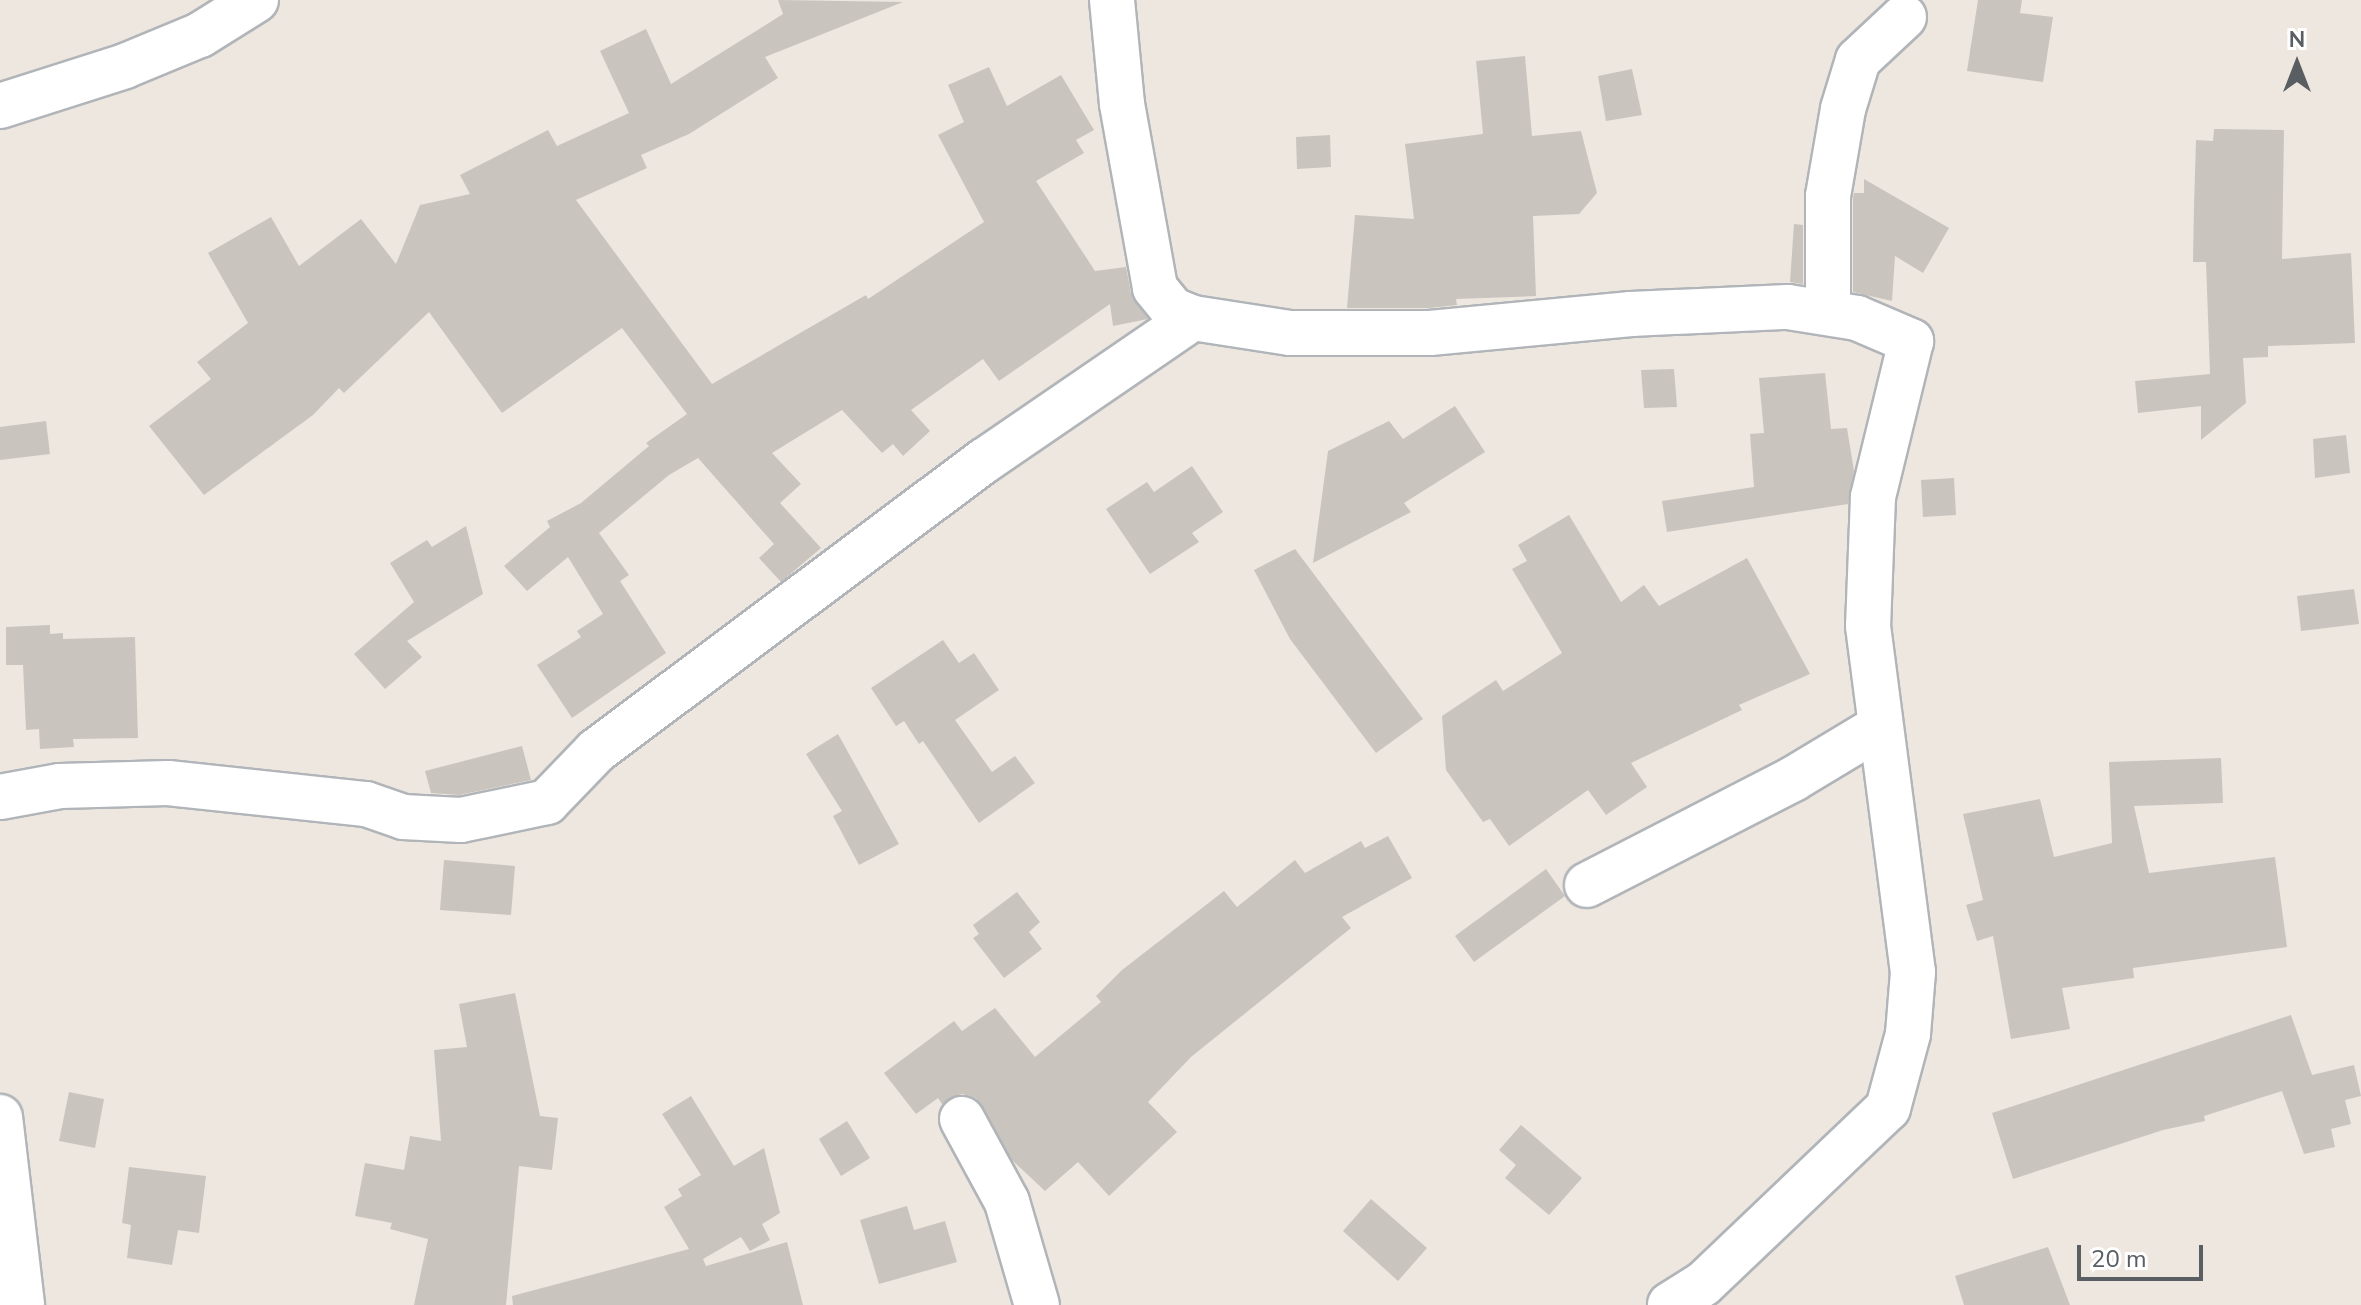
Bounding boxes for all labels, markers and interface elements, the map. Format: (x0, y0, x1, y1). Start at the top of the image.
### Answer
north arrow (2257, 24, 2337, 104)
text: N (2289, 25, 2305, 55)
scale bar (2081, 1229, 2207, 1279)
text: 20 m (2091, 1243, 2147, 1275)

